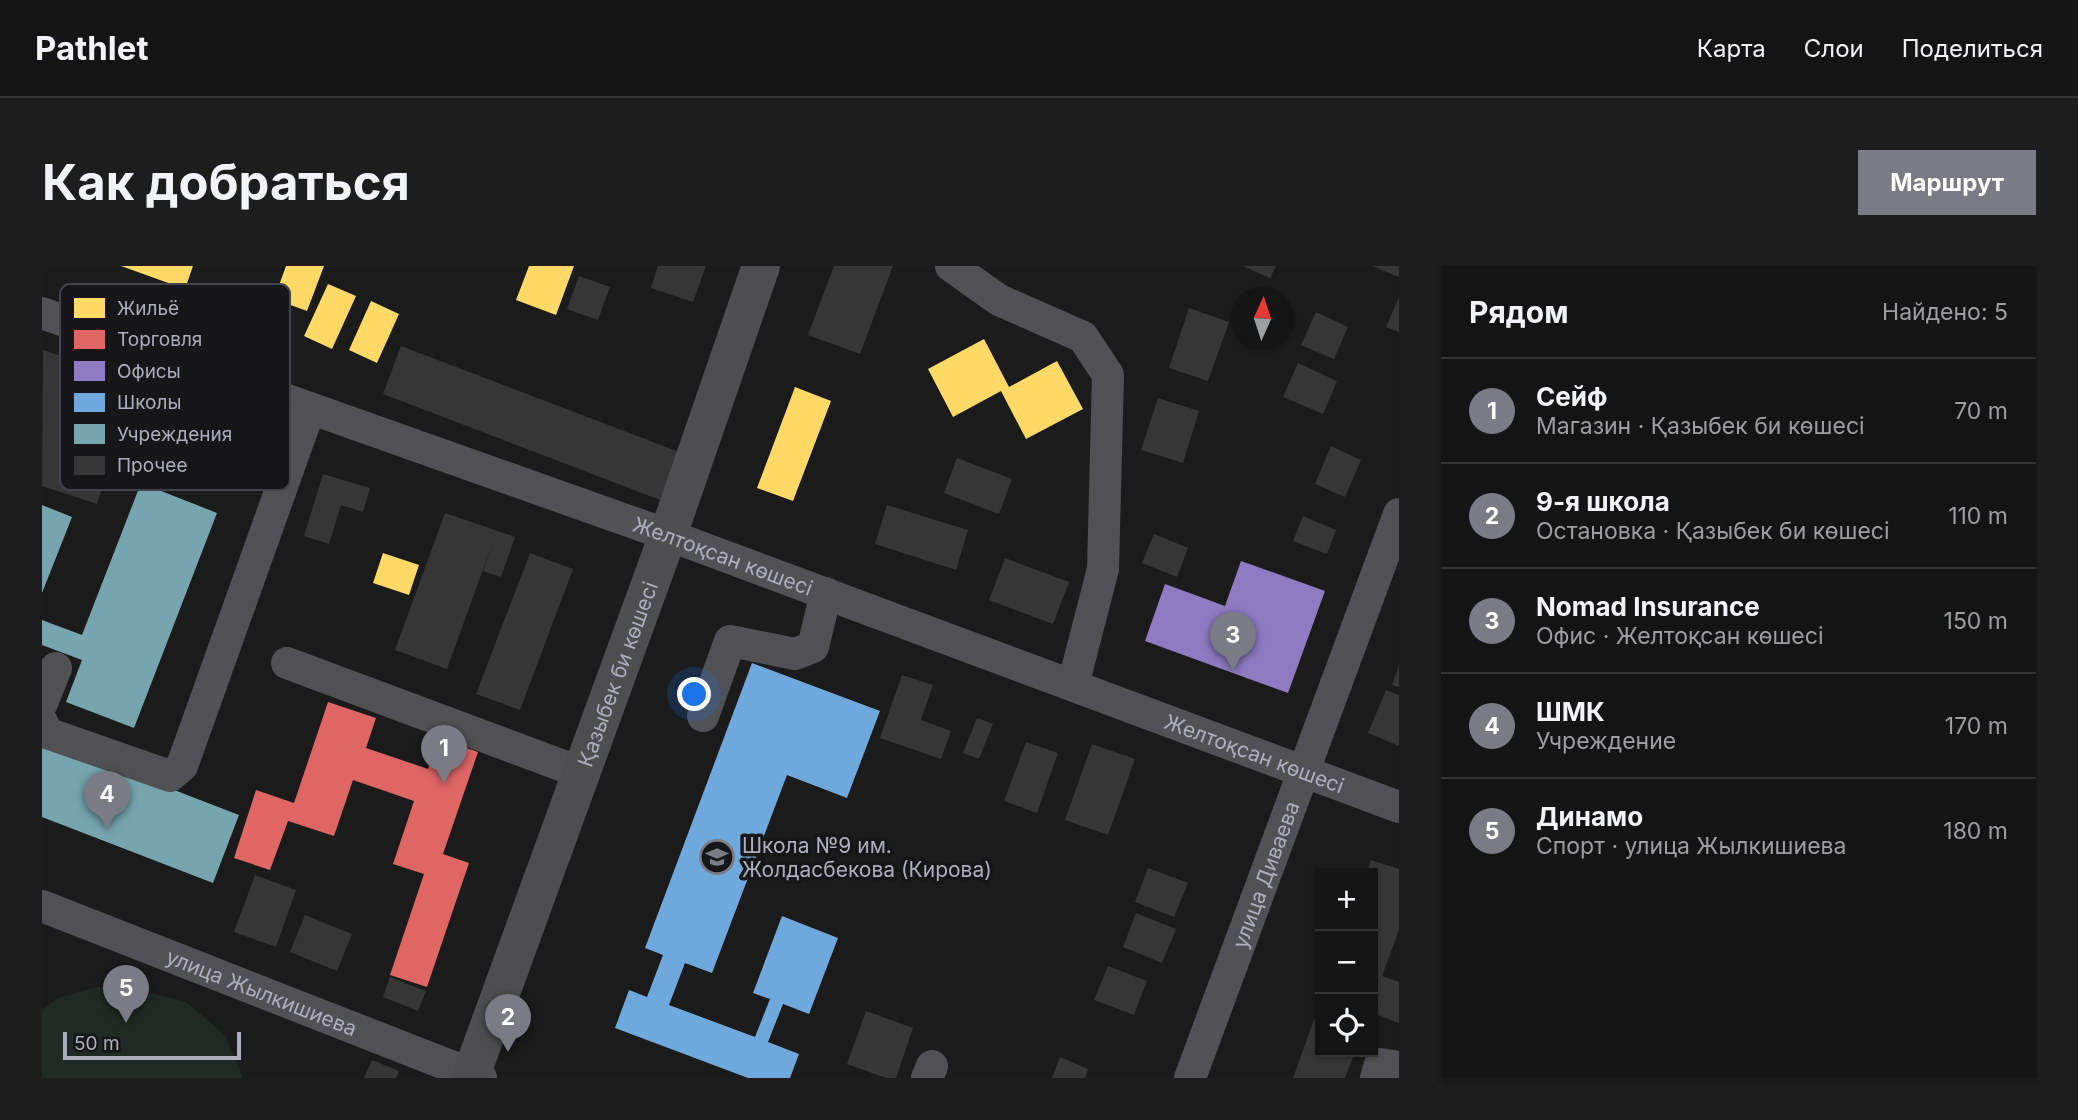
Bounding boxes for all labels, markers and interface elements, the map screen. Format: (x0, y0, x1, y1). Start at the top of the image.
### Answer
text: Pathlet (35, 28, 149, 68)
text: Карта (1697, 34, 1766, 63)
text: Слои (1804, 34, 1864, 63)
text: Поделиться (1902, 34, 2043, 63)
button: Маршрут (1858, 150, 2036, 215)
text: Как добраться (42, 153, 410, 212)
legend (60, 284, 290, 490)
north arrow (1231, 287, 1294, 350)
text: Рядом (1469, 294, 1569, 330)
text: Жильё (117, 297, 179, 320)
text: Найдено: 5 (1882, 298, 2008, 326)
text: Торговля (117, 328, 202, 351)
text: Офисы (117, 360, 181, 383)
text: Сейф (1536, 381, 1607, 412)
text: Школы (117, 391, 181, 414)
text: 1 (1487, 397, 1497, 425)
text: 70 m (1954, 397, 2008, 425)
text: Магазин · Қазыбек би көшесі (1536, 412, 1865, 440)
text: Учреждения (117, 423, 232, 446)
text: Прочее (117, 454, 187, 477)
text: 9-я школа (1536, 486, 1670, 517)
text: 2 (1485, 502, 1499, 530)
text: 110 m (1948, 502, 2008, 530)
street label: Желтоқсан көшесі (630, 511, 816, 600)
text: Остановка · Қазыбек би көшесі (1536, 517, 1890, 545)
street label: Қазыбек би көшесі (572, 578, 663, 770)
text: Nomad Insurance (1536, 591, 1760, 622)
text: 3 (1485, 607, 1499, 635)
text: 150 m (1944, 607, 2008, 635)
pin: 3 (1210, 612, 1256, 670)
text: Офис · Желтоқсан көшесі (1536, 622, 1823, 650)
your location (677, 677, 711, 711)
text: ШМК (1536, 696, 1605, 727)
street label: Желтоқсан көшесі (1161, 708, 1348, 798)
text: 4 (1484, 712, 1500, 740)
text: 170 m (1945, 712, 2008, 740)
pin: 1 (421, 725, 467, 783)
text: Учреждение (1536, 727, 1676, 755)
pin: 4 (84, 771, 130, 829)
street label: улица Диваева (1227, 798, 1304, 951)
text: Динамо (1536, 801, 1643, 832)
text: 5 (1485, 817, 1499, 845)
text: 180 m (1943, 817, 2008, 845)
text: Спорт · улица Жылкишиева (1536, 832, 1846, 860)
place label: Школа №9 им. Жолдасбекова (Кирова) (742, 833, 992, 882)
school or university icon: Школа №9 им. Жолдасбекова (Кирова) (698, 838, 736, 876)
map controls (1315, 868, 1378, 1057)
button: + (1315, 868, 1378, 931)
button: − (1315, 931, 1378, 994)
street label: улица Жылкишиева (163, 943, 361, 1041)
pin: 5 (103, 965, 149, 1023)
pin: 2 (485, 994, 531, 1052)
button: locate (1315, 994, 1378, 1057)
scale bar (63, 1029, 242, 1061)
text: 50 m (74, 1032, 120, 1055)

